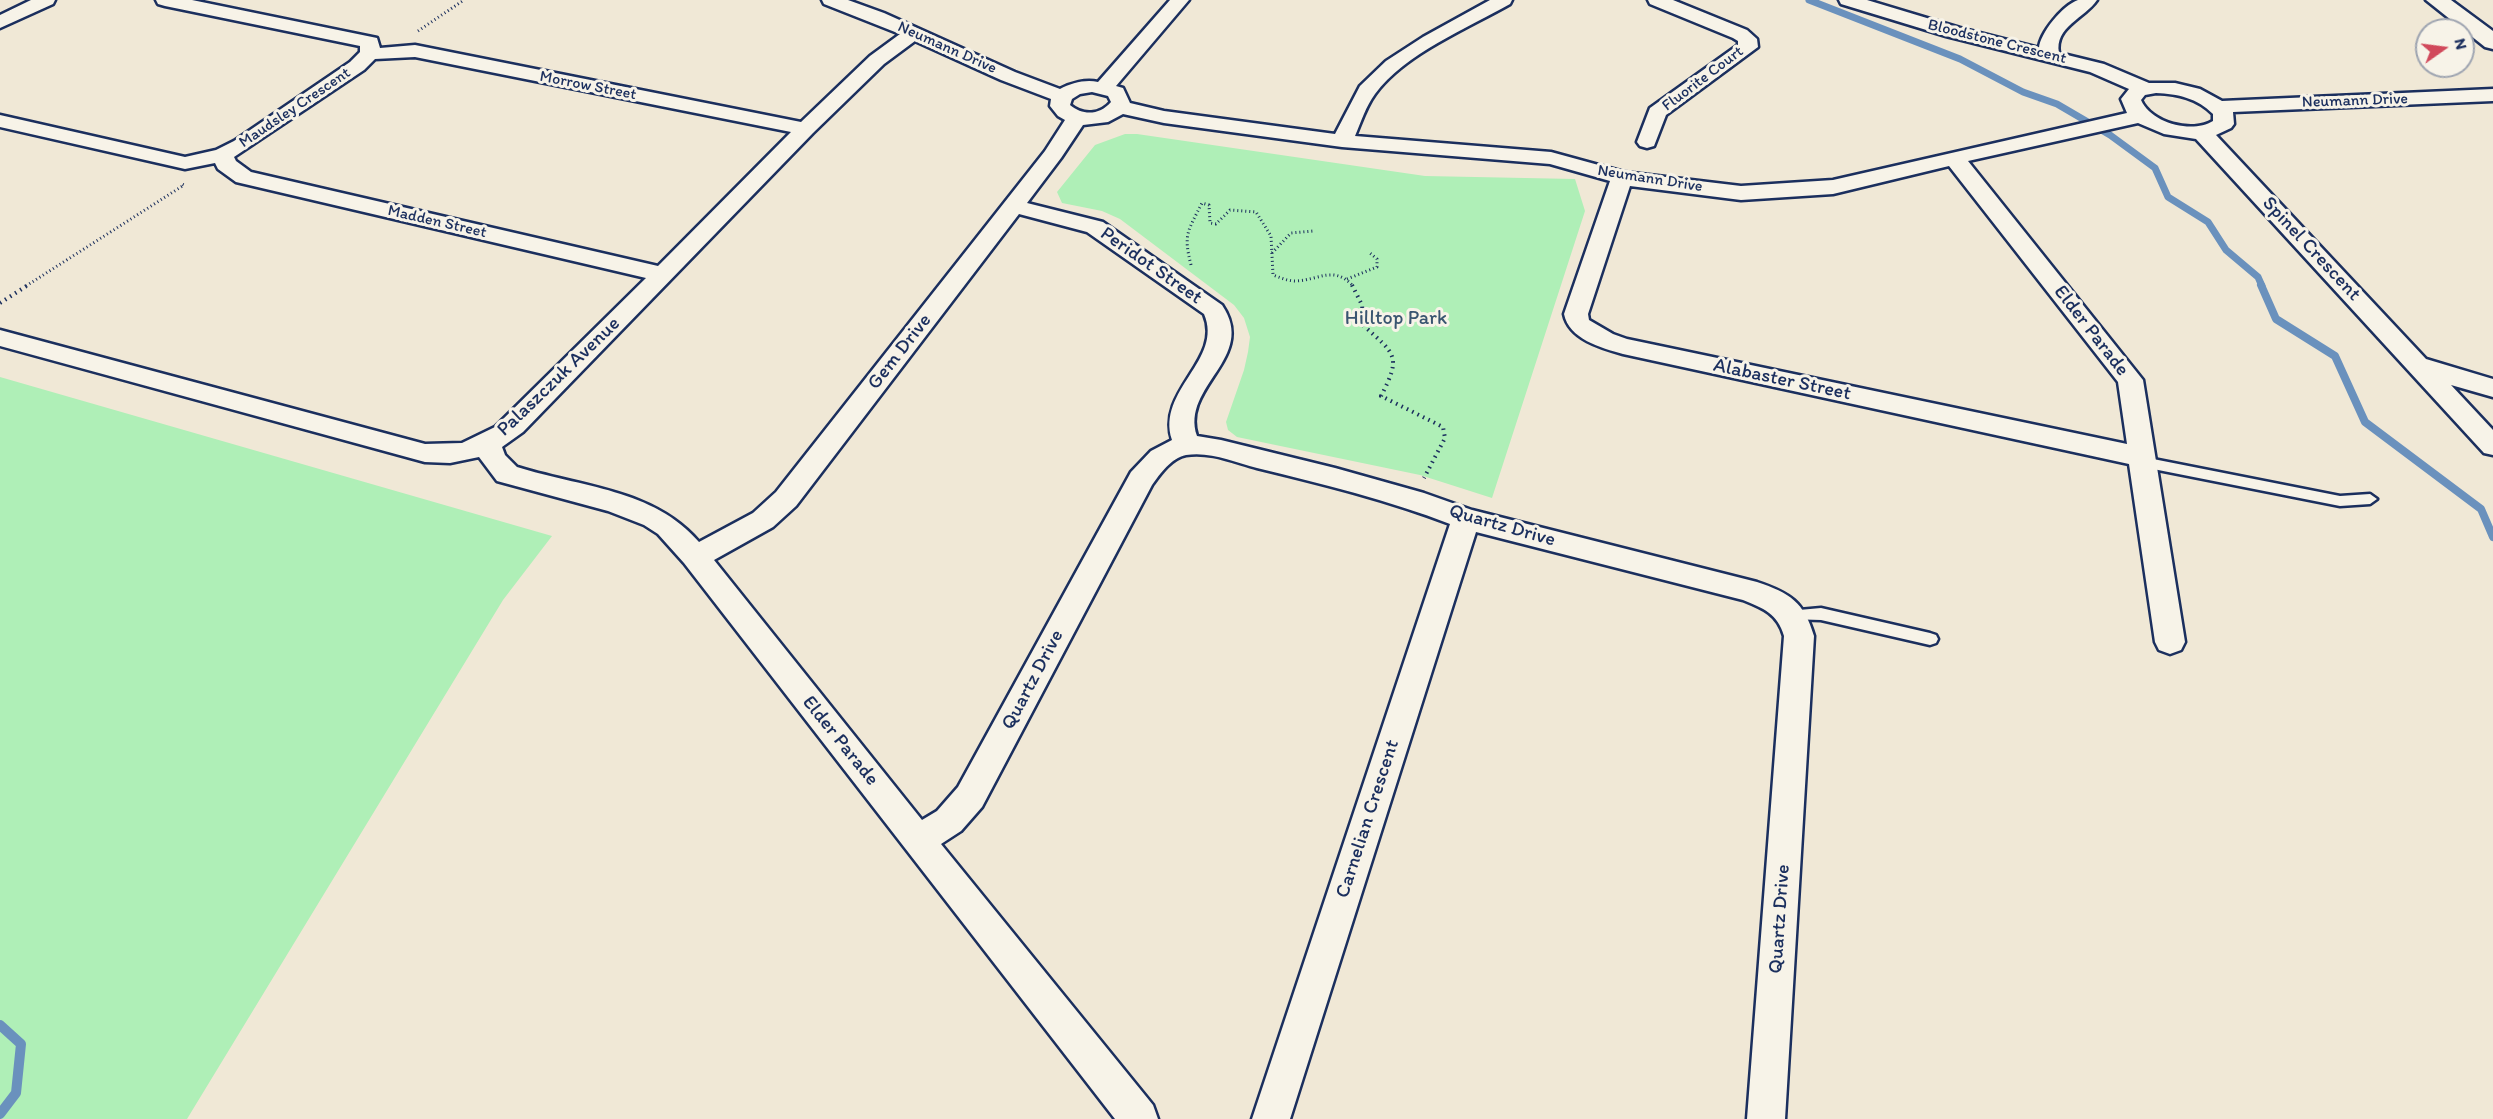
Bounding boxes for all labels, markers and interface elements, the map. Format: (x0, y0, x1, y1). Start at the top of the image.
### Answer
street label: Bloodstone Crescent (1926, 15, 2068, 69)
street label: Neumann Drive (895, 18, 999, 78)
north arrow (2415, 18, 2475, 78)
text: N (2450, 36, 2472, 52)
street label: Fluorite Court (1659, 42, 1747, 116)
street label: Maudsley Crescent (236, 64, 354, 152)
street label: Morrow Street (538, 67, 638, 105)
street label: Neumann Drive (2302, 90, 2408, 112)
street label: Neumann Drive (1596, 161, 1704, 197)
street label: Spinel Crescent (2257, 192, 2365, 306)
street label: Madden Street (386, 201, 488, 243)
street label: Peridot Street (1095, 222, 1207, 310)
street label: Elder Parade (2048, 281, 2134, 381)
park label: Hilltop Park (1345, 307, 1447, 331)
street label: Gem Drive (863, 309, 937, 395)
street label: Palaszczuk Avenue (492, 312, 626, 442)
street label: Alabaster Street (1711, 354, 1853, 406)
street label: Quartz Drive (1446, 499, 1558, 553)
street label: Quartz Drive (997, 626, 1069, 734)
street label: Elder Parade (796, 691, 884, 791)
street label: Carnelian Crescent (1331, 737, 1405, 901)
street label: Quartz Drive (1764, 863, 1796, 975)

